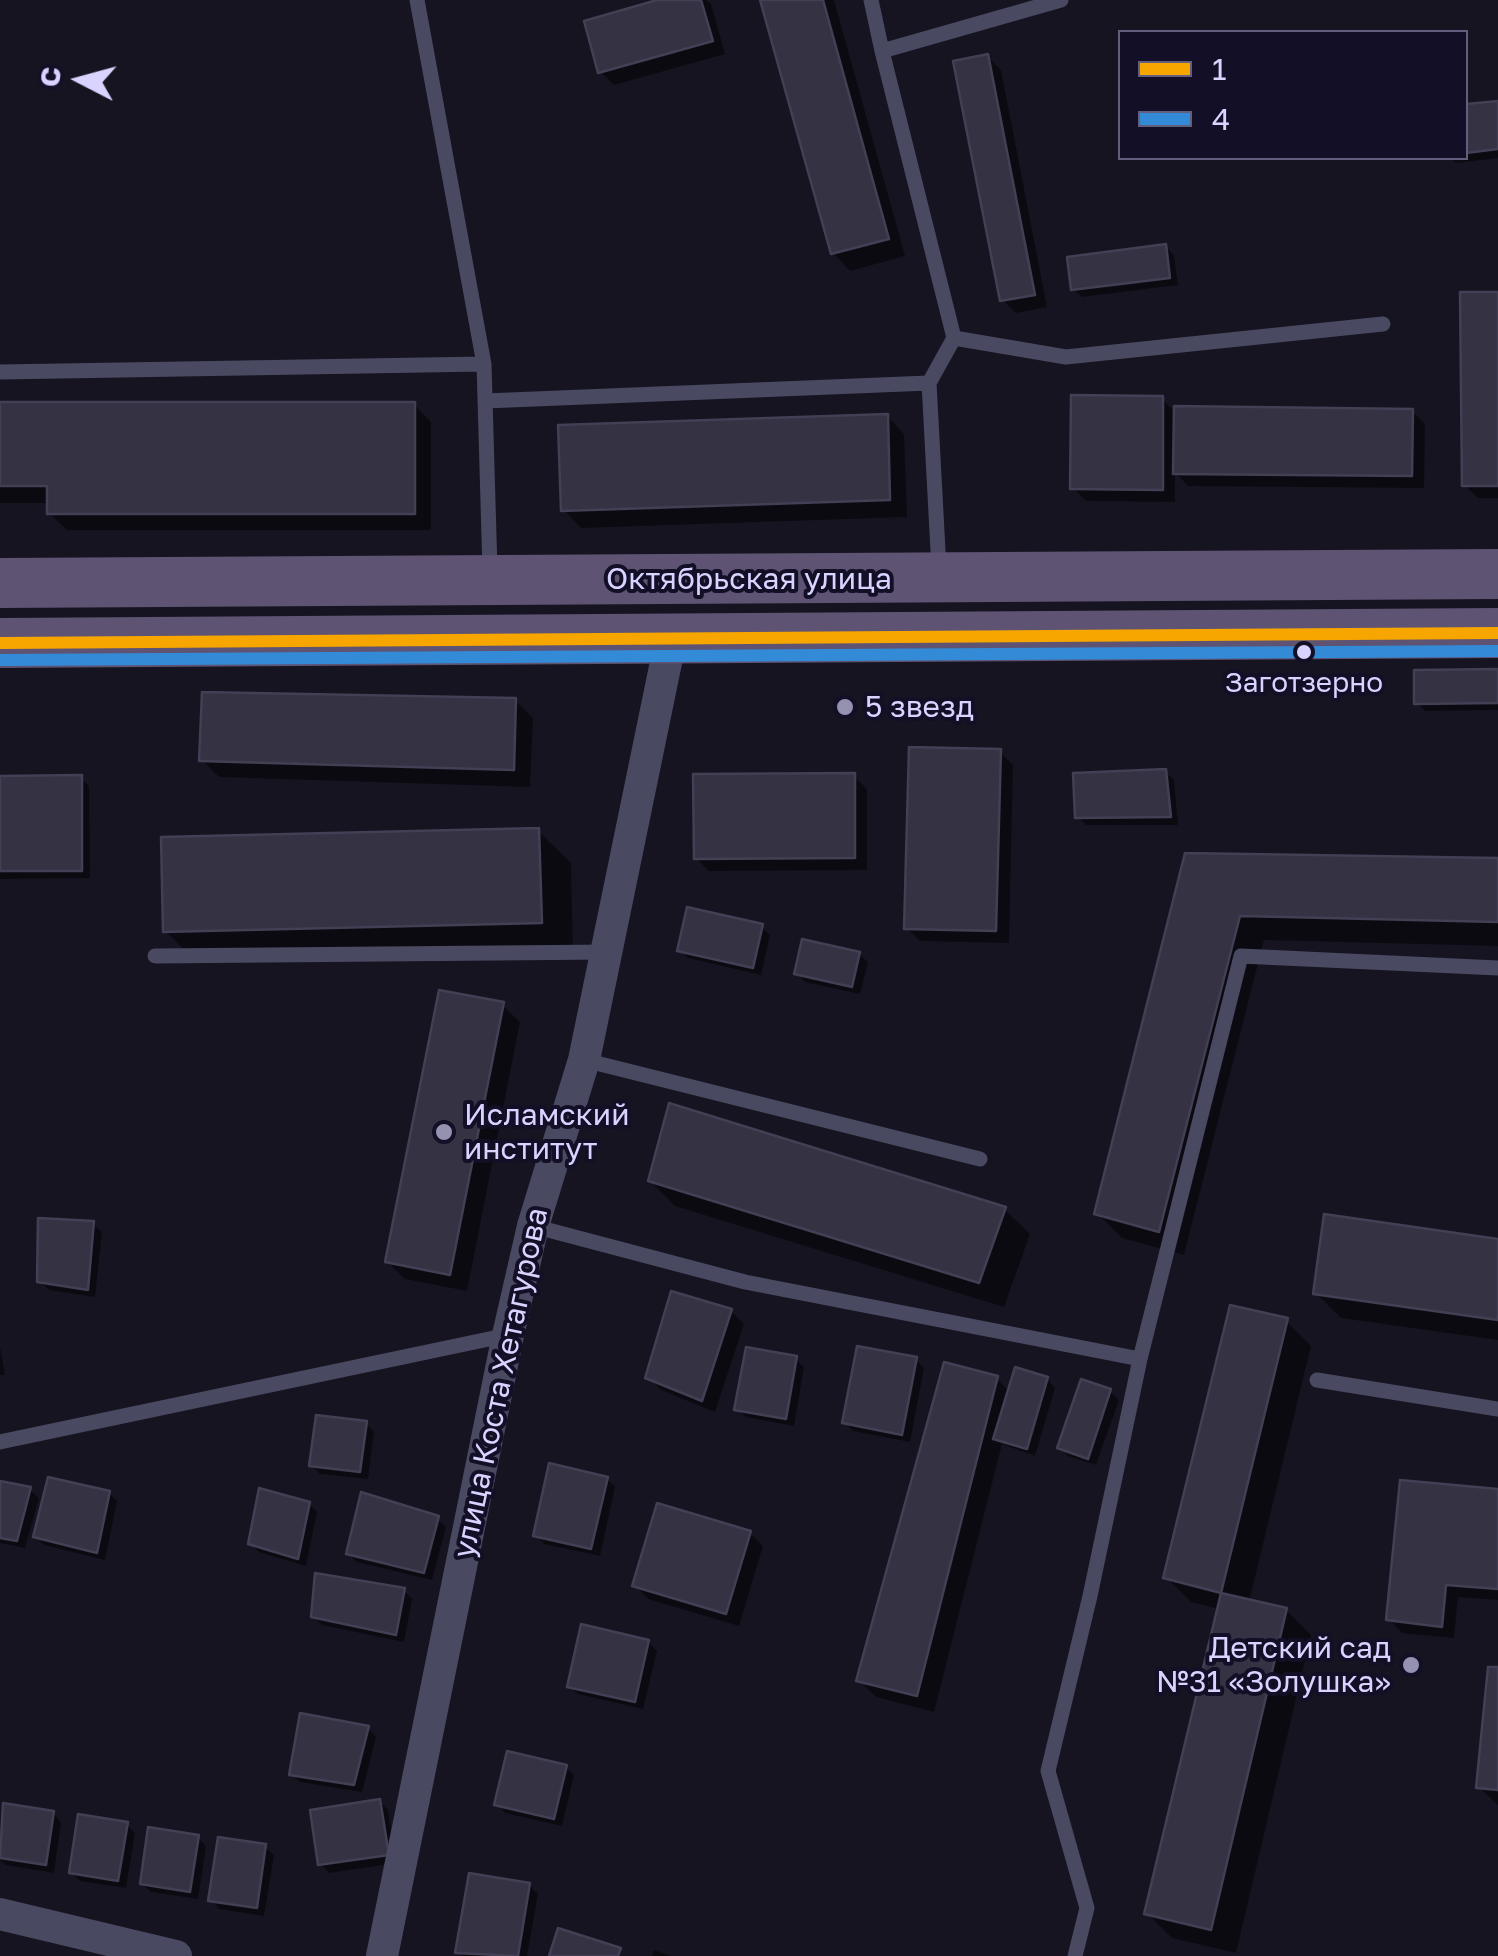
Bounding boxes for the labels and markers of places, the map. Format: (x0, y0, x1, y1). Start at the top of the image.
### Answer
marker: Заготзерно (1294, 642, 1314, 662)
place label: Заготзерно (1225, 666, 1383, 700)
place label: 5 звезд (865, 689, 974, 725)
marker: 5 звезд (834, 696, 856, 718)
place label: Исламский институт (464, 1097, 629, 1168)
marker: Исламский институт (433, 1121, 455, 1143)
place label: Детский сад №31 «Золушка» (1156, 1630, 1391, 1700)
marker: Детский сад №31 «Золушка» (1400, 1654, 1422, 1676)

